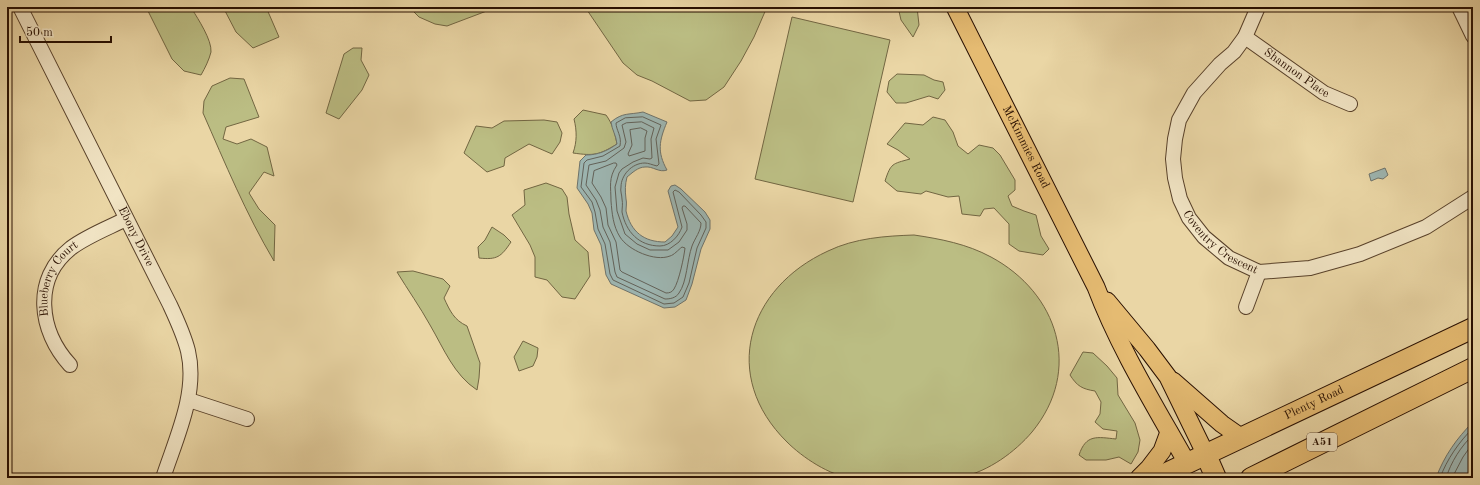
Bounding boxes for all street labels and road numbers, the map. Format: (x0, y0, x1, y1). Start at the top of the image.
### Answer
street label: Shannon Place (1262, 46, 1331, 100)
street label: McKimmies Road (1000, 104, 1051, 190)
street label: Ebony Drive (115, 205, 156, 269)
street label: Coventry Crescent (1180, 209, 1260, 277)
street label: Blueberry Court (38, 239, 80, 317)
street label: Plenty Road (1283, 384, 1346, 422)
road number: A51 (1307, 433, 1337, 451)

